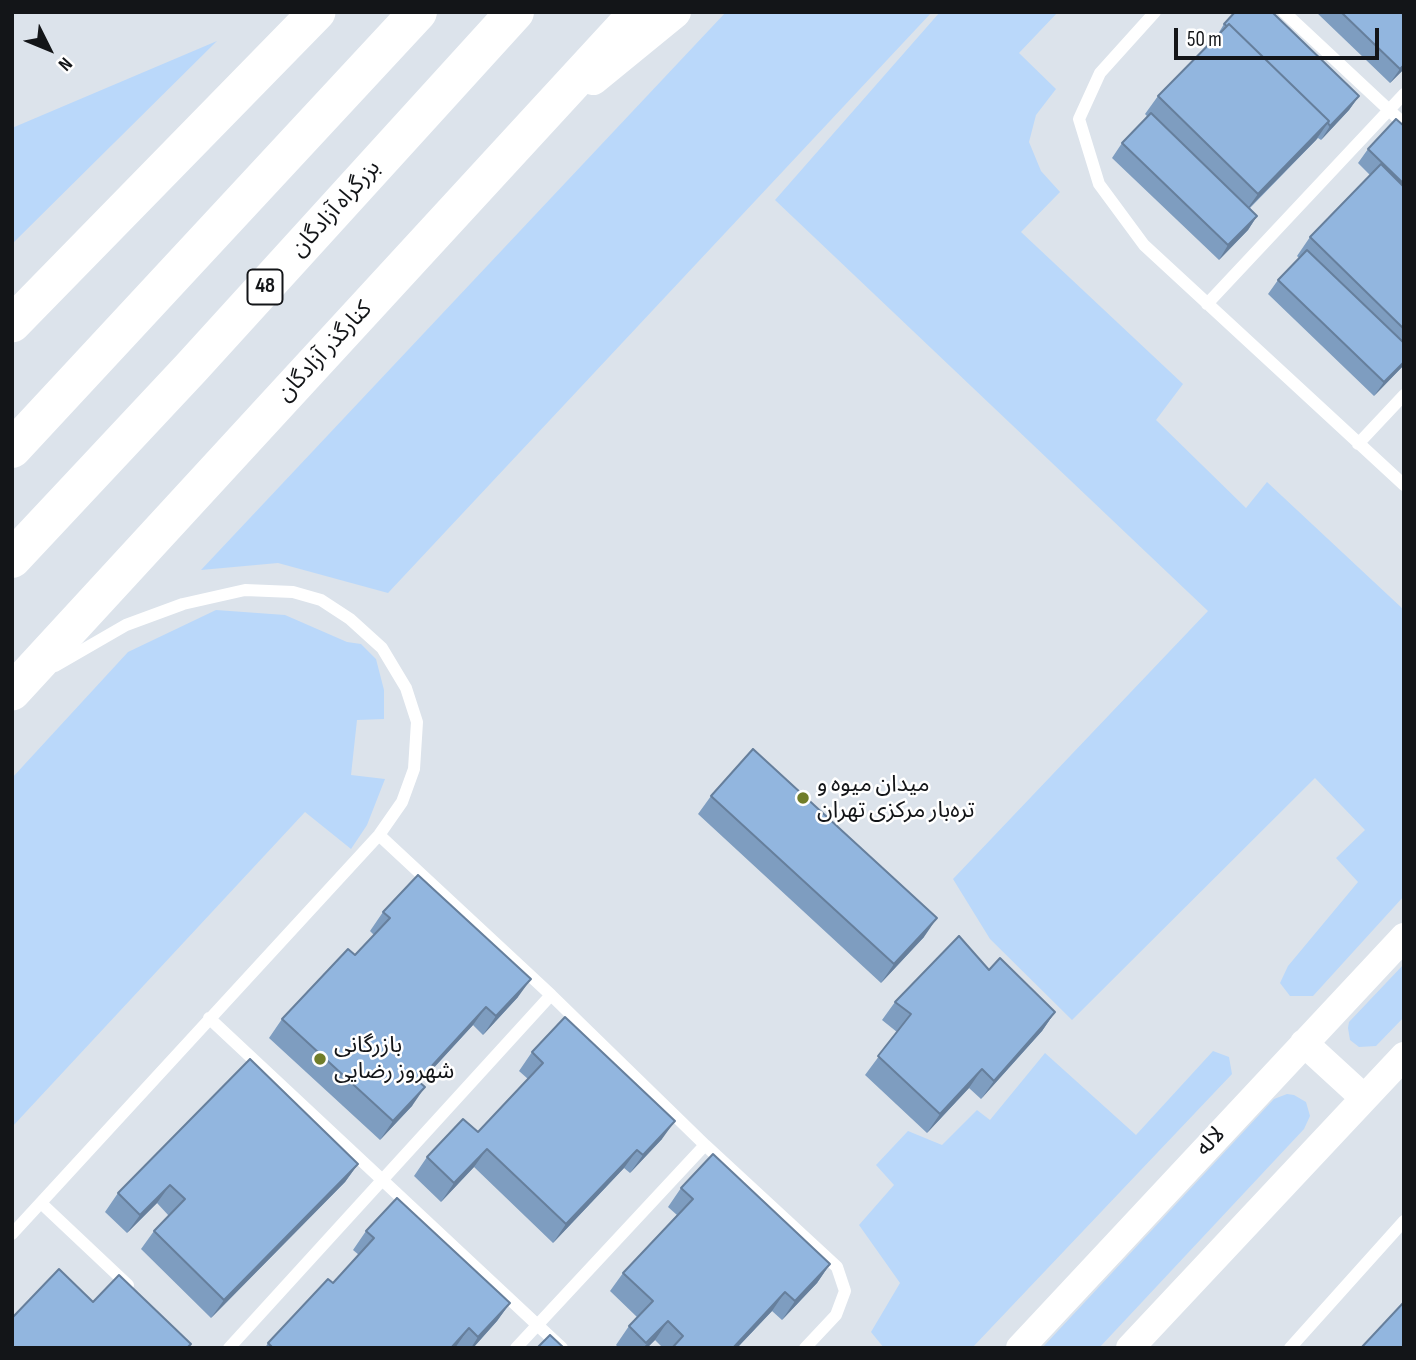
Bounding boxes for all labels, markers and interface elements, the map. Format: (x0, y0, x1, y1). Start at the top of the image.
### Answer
north arrow (14, 14, 84, 84)
scale bar (1178, 14, 1383, 58)
text: 50 m (1187, 27, 1222, 52)
text: N (53, 52, 77, 75)
street label: بزرگراه آزادگان (285, 155, 387, 263)
road number: 48 (247, 270, 282, 304)
street label: کنارگذر آزادگان (272, 296, 378, 408)
place label: میدان میوه و تره‌بار مرکزی تهران (817, 771, 975, 825)
marker: میدان میوه و تره‌بار مرکزی تهران (795, 790, 811, 806)
place label: بازرگانی شهروز رضایی (334, 1032, 454, 1086)
marker: بازرگانی شهروز رضایی (312, 1051, 328, 1067)
street label: لاله (1190, 1121, 1232, 1163)

